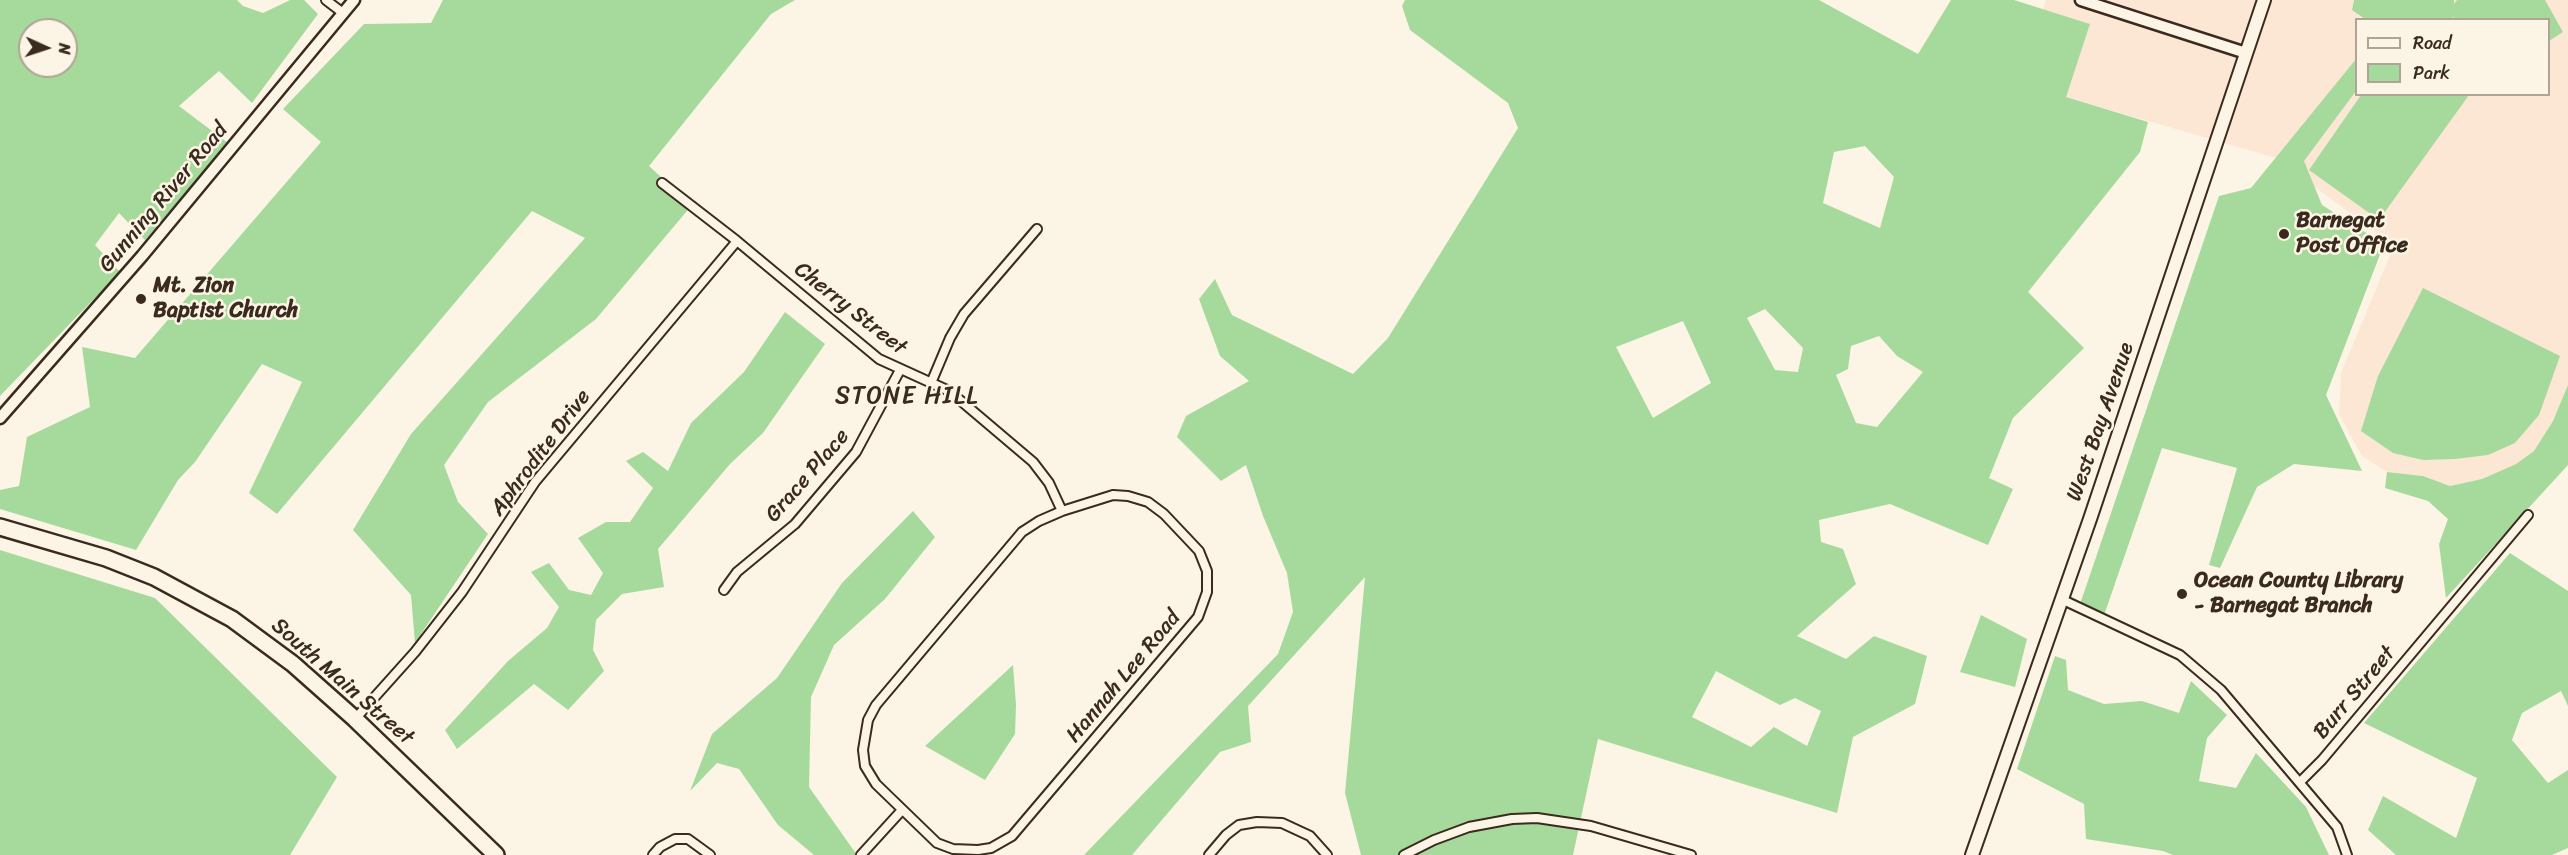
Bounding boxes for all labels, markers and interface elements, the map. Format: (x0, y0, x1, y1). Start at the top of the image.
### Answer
north arrow (18, 18, 78, 78)
legend (2355, 18, 2550, 96)
text: Road (2413, 27, 2452, 59)
text: N (50, 43, 79, 55)
text: Park (2413, 57, 2450, 89)
street label: Gunning River Road (94, 118, 234, 278)
place label: Barnegat Post Office (2296, 208, 2408, 260)
marker: Barnegat Post Office (2277, 227, 2291, 241)
street label: Cherry Street (788, 257, 912, 361)
place label: Mt. Zion Baptist Church (153, 273, 298, 324)
marker: Mt. Zion Baptist Church (134, 292, 148, 306)
street label: West Bay Avenue (2061, 339, 2141, 505)
district label: STONE HILL (835, 383, 979, 411)
street label: Aphrodite Drive (485, 385, 597, 521)
street label: Grace Place (760, 424, 856, 528)
place label: Ocean County Library - Barnegat Branch (2194, 568, 2403, 620)
marker: Ocean County Library - Barnegat Branch (2175, 587, 2189, 601)
street label: Hannah Lee Road (1061, 606, 1187, 748)
street label: South Main Street (265, 613, 419, 751)
street label: Burr Street (2308, 641, 2402, 745)

